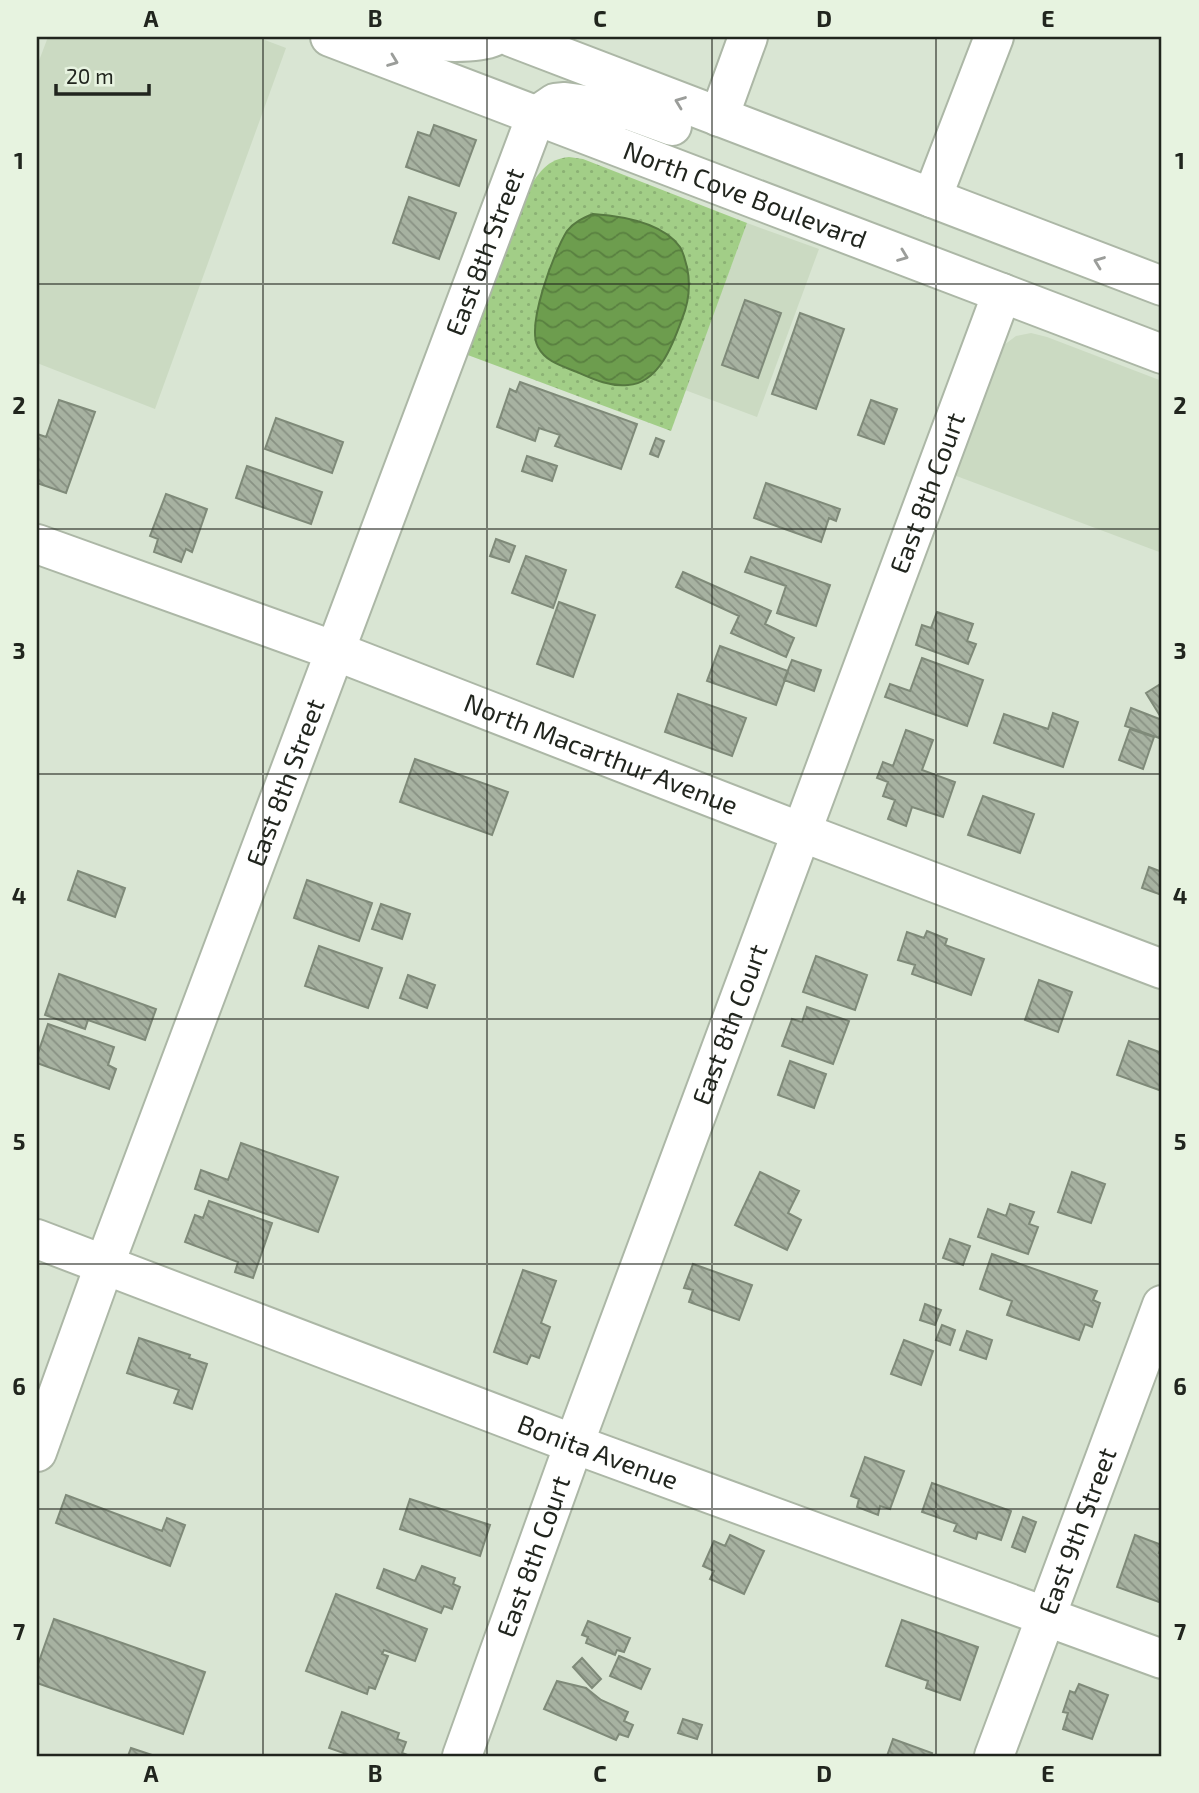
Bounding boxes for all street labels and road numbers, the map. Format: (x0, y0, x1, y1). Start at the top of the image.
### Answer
street label: North Cove Boulevard (620, 133, 871, 254)
street label: East 8th Street (438, 163, 529, 340)
street label: East 8th Court (882, 408, 970, 577)
street label: North Macarthur Avenue (460, 686, 743, 820)
street label: East 8th Street (239, 694, 330, 870)
street label: East 8th Court (685, 939, 773, 1109)
street label: Bonita Avenue (514, 1407, 683, 1495)
street label: East 9th Street (1031, 1443, 1122, 1618)
street label: East 8th Court (489, 1471, 575, 1641)

